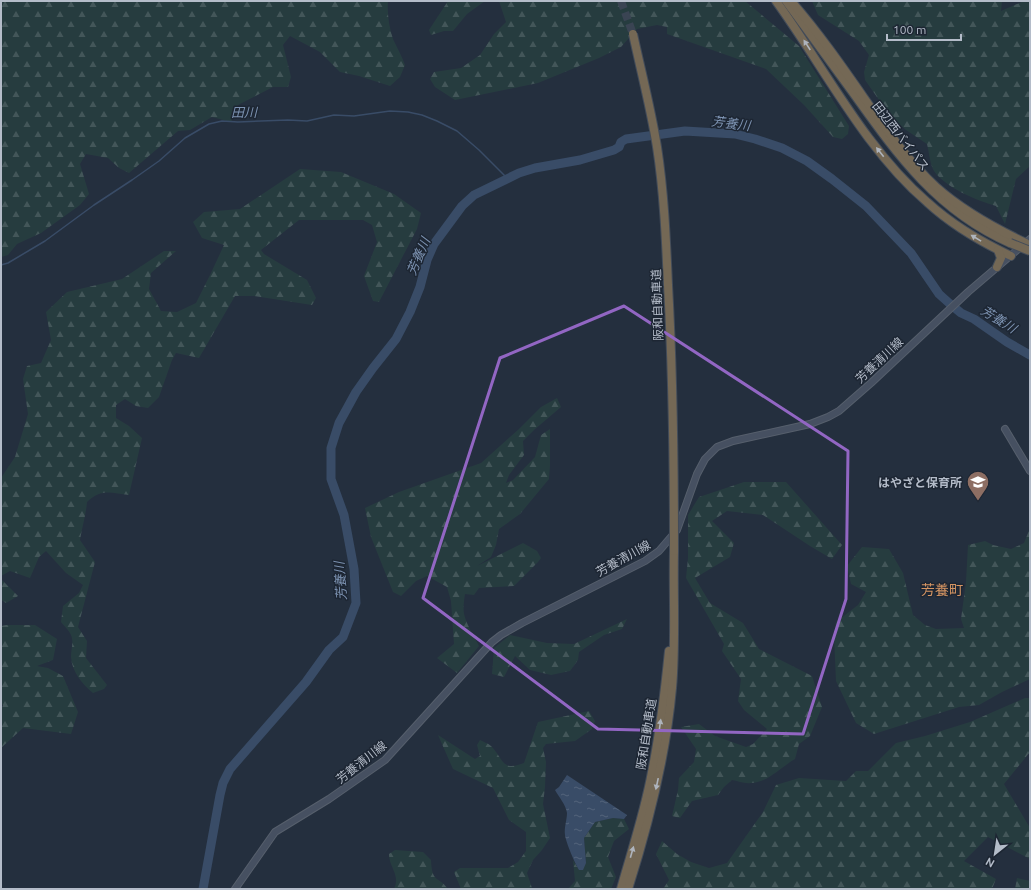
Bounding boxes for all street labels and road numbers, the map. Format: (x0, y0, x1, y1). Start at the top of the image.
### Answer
street label: 田辺西バイパス (870, 99, 932, 173)
street label: 阪和自動車道 (649, 269, 665, 341)
street label: 芳養清川線 (853, 335, 905, 385)
street label: 芳養清川線 (594, 538, 652, 578)
street label: 阪和自動車道 (634, 697, 658, 771)
street label: 芳養清川線 (333, 738, 389, 786)

